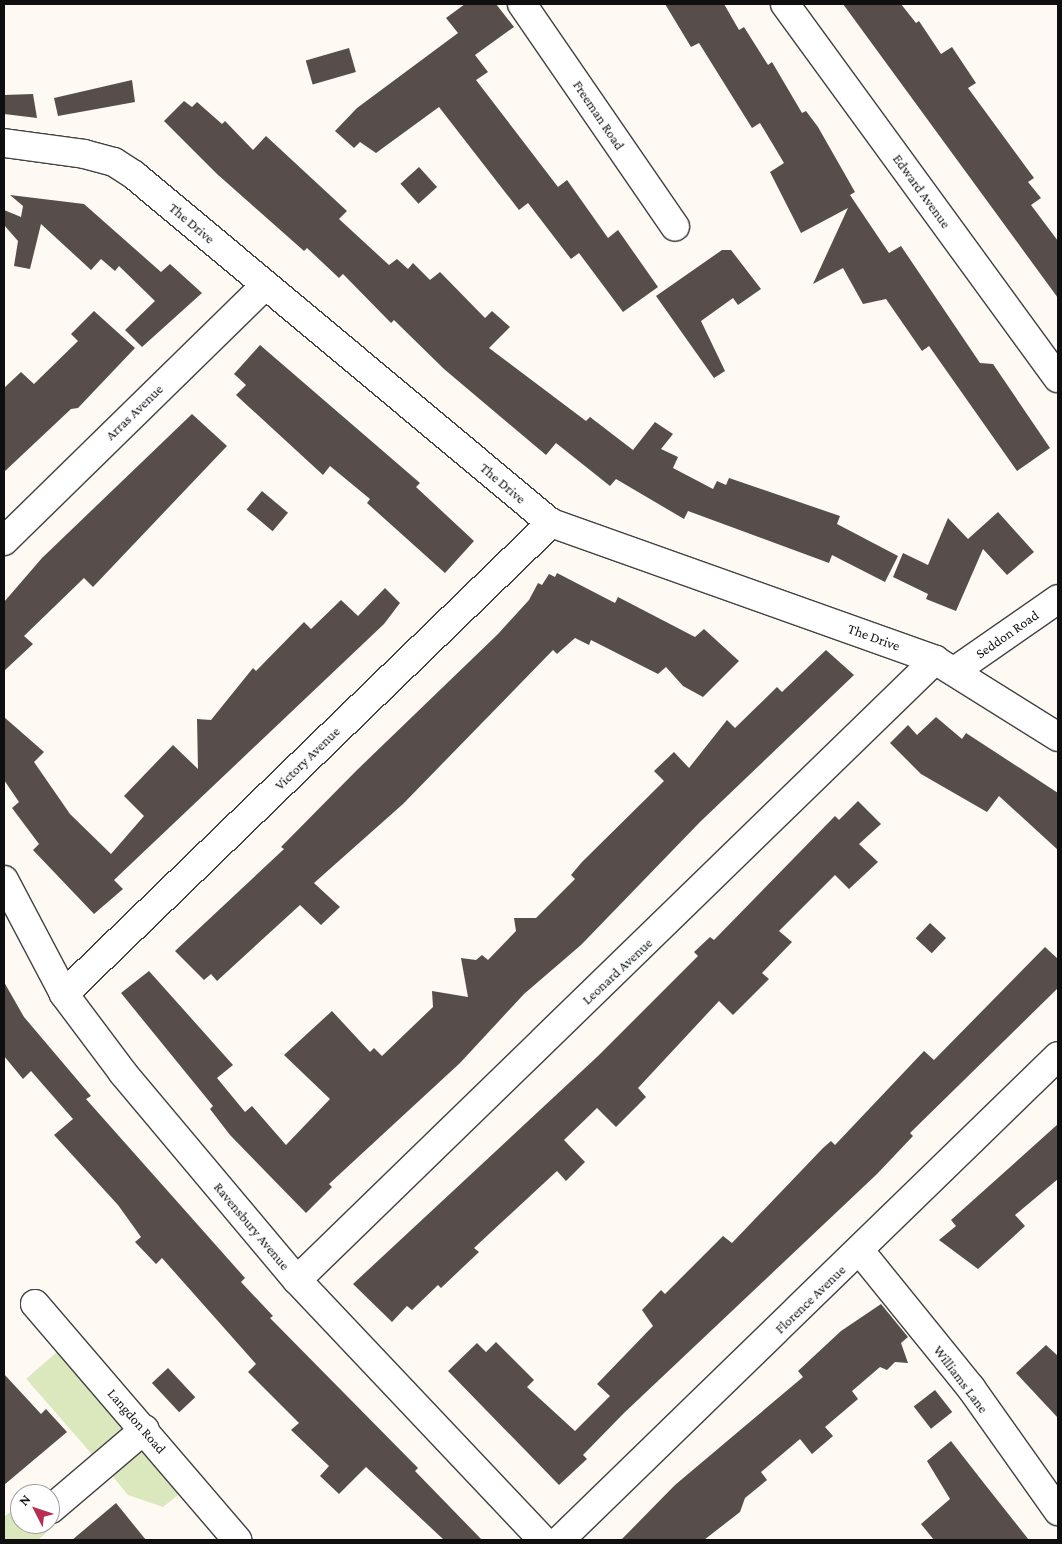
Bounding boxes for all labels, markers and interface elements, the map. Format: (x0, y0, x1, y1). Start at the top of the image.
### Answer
street label: Freeman Road (570, 77, 628, 153)
street label: Edward Avenue (889, 151, 955, 231)
street label: The Drive (166, 199, 218, 247)
street label: Arras Avenue (102, 380, 166, 444)
street label: The Drive (477, 459, 529, 507)
street label: Seddon Road (972, 606, 1042, 662)
street label: The Drive (846, 620, 902, 654)
street label: Victory Avenue (271, 723, 343, 793)
street label: Leonard Avenue (578, 934, 656, 1008)
street label: Ravensbury Avenue (210, 1179, 294, 1273)
street label: Florence Avenue (771, 1261, 849, 1337)
street label: Williams Lane (930, 1342, 992, 1416)
street label: Langdon Road (104, 1385, 170, 1457)
north arrow (10, 1484, 60, 1534)
text: N (15, 1491, 34, 1509)

